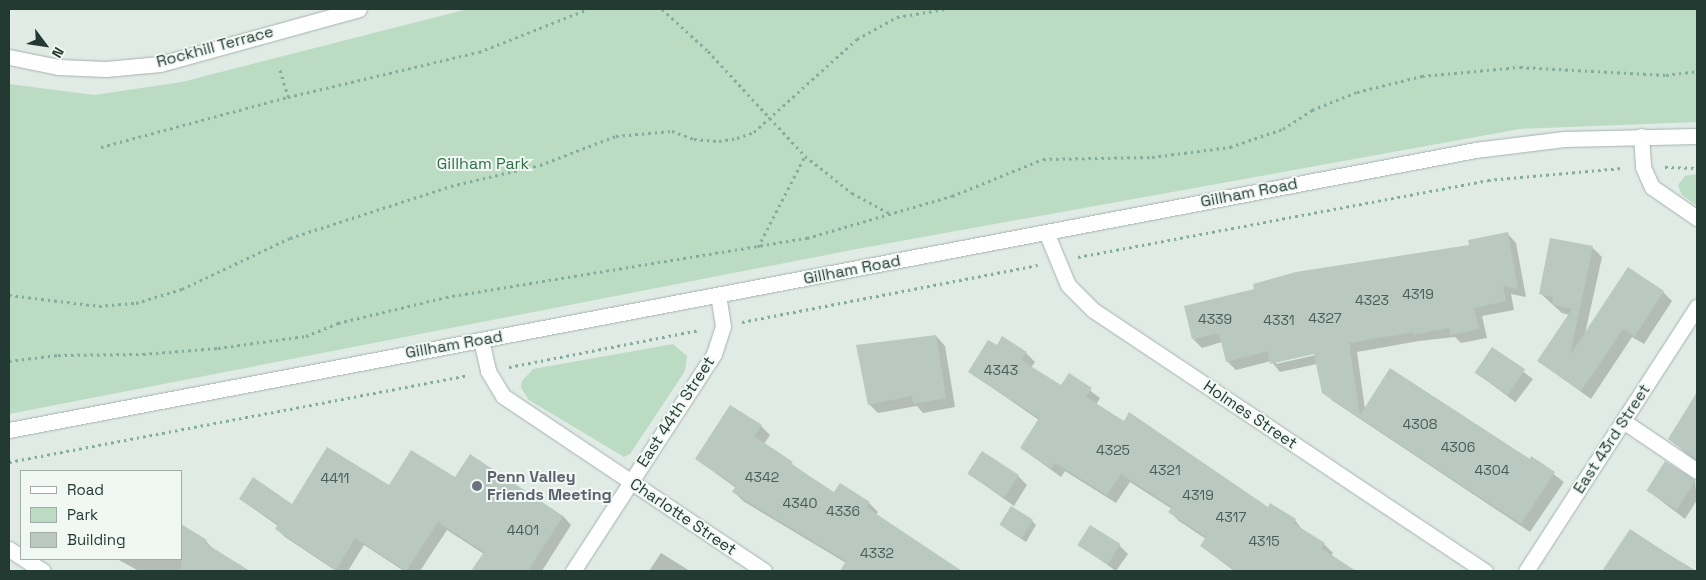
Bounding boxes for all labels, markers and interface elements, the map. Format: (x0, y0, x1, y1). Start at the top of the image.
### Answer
north arrow (20, 20, 70, 70)
street label: Rockhill Terrace (154, 22, 276, 72)
text: N (48, 44, 68, 61)
park label: Gillham Park (437, 154, 529, 174)
street label: Gillham Road (1199, 174, 1299, 212)
street label: Gillham Road (802, 251, 902, 289)
house number: 4319 (1402, 286, 1434, 302)
house number: 4323 (1355, 292, 1389, 308)
house number: 4327 (1308, 310, 1342, 326)
house number: 4339 (1198, 311, 1232, 327)
house number: 4331 (1263, 312, 1295, 328)
street label: Gillham Road (404, 327, 504, 363)
street label: East 44th Street (633, 353, 719, 471)
house number: 4343 (984, 362, 1018, 378)
street label: Holmes Street (1199, 377, 1301, 453)
street label: East 43rd Street (1569, 381, 1655, 497)
house number: 4308 (1403, 416, 1437, 432)
house number: 4306 (1441, 439, 1475, 455)
house number: 4325 (1096, 442, 1130, 458)
house number: 4321 (1149, 462, 1181, 478)
house number: 4304 (1475, 462, 1509, 478)
place label: Penn Valley Friends Meeting (487, 467, 612, 505)
house number: 4342 (745, 469, 779, 485)
legend (20, 470, 182, 560)
house number: 4411 (321, 470, 349, 486)
street label: Charlotte Street (626, 474, 740, 560)
text: Road (67, 480, 104, 499)
marker: Penn Valley Friends Meeting (471, 480, 483, 492)
house number: 4319 (1182, 487, 1214, 503)
house number: 4340 (783, 495, 817, 511)
house number: 4336 (826, 503, 860, 519)
text: Park (67, 505, 98, 524)
house number: 4317 (1216, 509, 1246, 525)
house number: 4401 (507, 522, 539, 538)
text: Building (67, 530, 126, 549)
house number: 4315 (1248, 533, 1280, 549)
house number: 4332 (860, 545, 894, 561)

